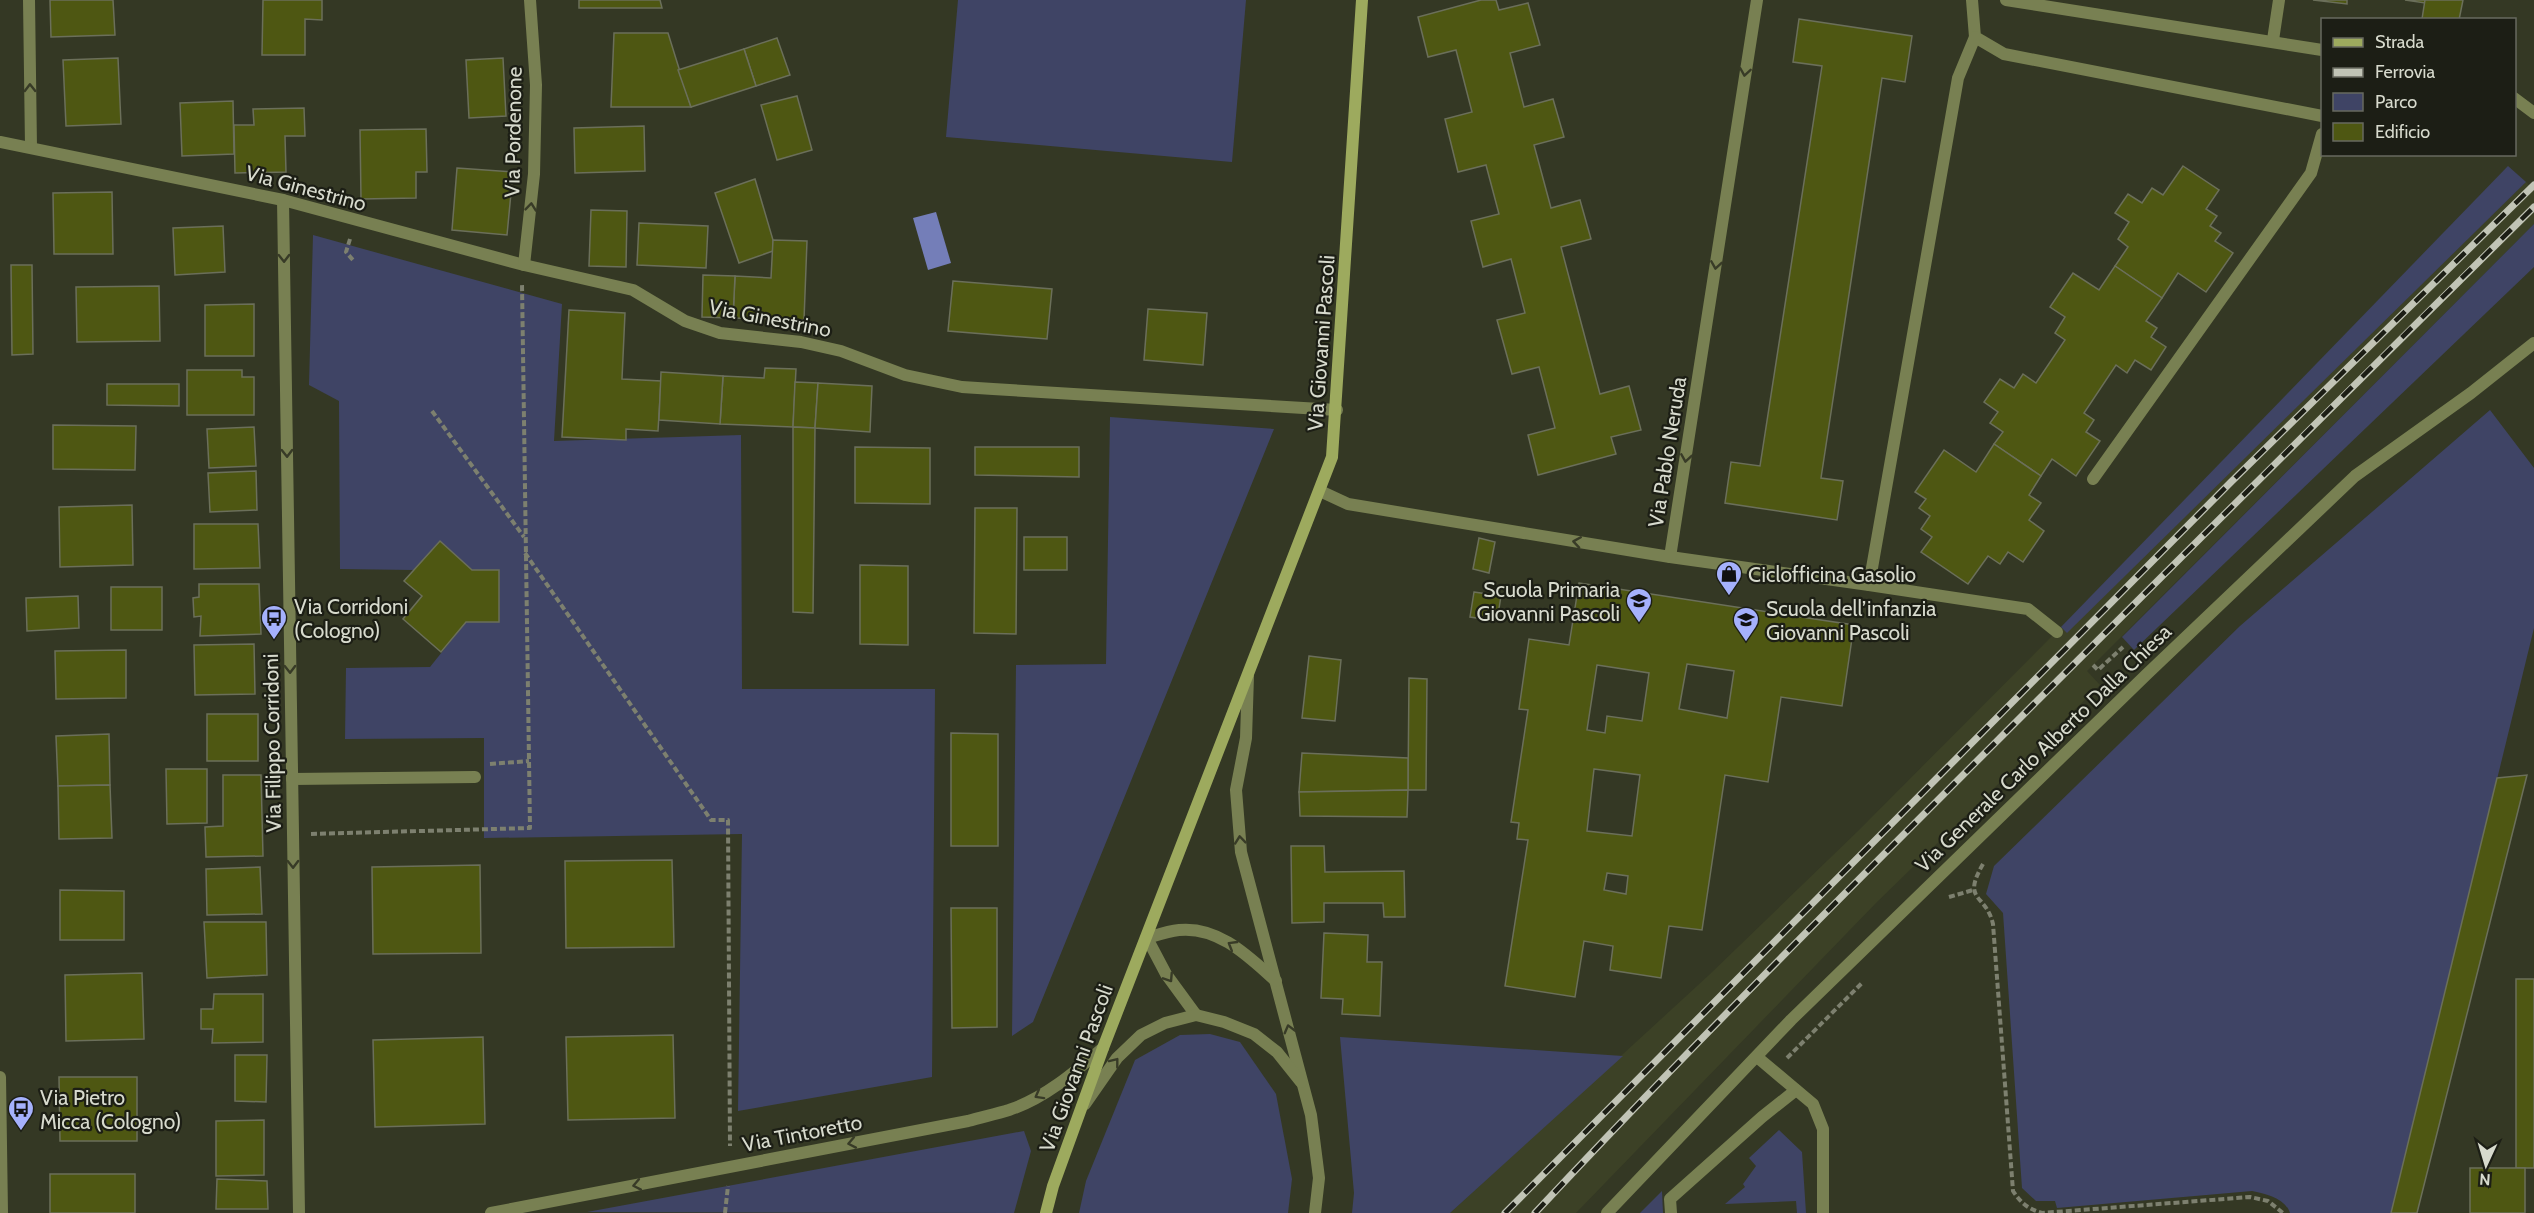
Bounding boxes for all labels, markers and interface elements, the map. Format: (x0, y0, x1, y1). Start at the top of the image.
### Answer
legend (2321, 18, 2516, 156)
text: Strada (2375, 31, 2425, 53)
text: Ferrovia (2375, 61, 2435, 83)
street label: Via Pordenone (499, 66, 527, 198)
one-way arrow (1740, 68, 1752, 77)
one-way arrow (24, 84, 36, 93)
text: Parco (2375, 91, 2417, 113)
text: Edificio (2375, 121, 2430, 143)
street label: Via Ginestrino (243, 160, 369, 216)
one-way arrow (524, 203, 537, 212)
one-way arrow (278, 254, 290, 263)
street label: Via Giovanni Pascoli (1302, 254, 1340, 432)
one-way arrow (1710, 260, 1722, 270)
street label: Via Ginestrino (707, 294, 833, 342)
street label: Via Pablo Neruda (1643, 375, 1691, 529)
one-way arrow (281, 449, 293, 458)
one-way arrow (1680, 453, 1692, 462)
one-way arrow (1572, 536, 1582, 548)
shop icon: Ciclofficina Gasolio (1714, 559, 1744, 597)
place label: Ciclofficina Gasolio (1748, 562, 1916, 587)
place label: Scuola Primaria Giovanni Pascoli (1476, 577, 1620, 626)
school or university icon: Scuola Primaria Giovanni Pascoli (1624, 586, 1654, 624)
place label: Via Corridoni (Cologno) (294, 594, 408, 643)
place label: Scuola dell’infanzia Giovanni Pascoli (1766, 596, 1936, 645)
bus stop icon: Via Corridoni (Cologno) (259, 603, 289, 641)
school or university icon: Scuola dell’infanzia Giovanni Pascoli (1731, 605, 1761, 643)
street label: Via Generale Carlo Alberto Dalla Chiesa (1910, 619, 2176, 877)
street label: Via Filippo Corridoni (258, 653, 286, 833)
one-way arrow (284, 664, 297, 673)
one-way arrow (1234, 836, 1246, 845)
one-way arrow (287, 859, 300, 868)
one-way arrow (1228, 941, 1238, 953)
one-way arrow (1162, 971, 1173, 982)
street label: Via Giovanni Pascoli (1034, 981, 1118, 1155)
one-way arrow (1284, 1024, 1296, 1035)
one-way arrow (1108, 1058, 1119, 1069)
place label: Via Pietro Micca (Cologno) (40, 1085, 181, 1134)
one-way arrow (1035, 1088, 1046, 1099)
bus stop icon: Via Pietro Micca (Cologno) (6, 1094, 36, 1132)
street label: Via Tintoretto (740, 1109, 864, 1157)
north arrow (2456, 1135, 2516, 1195)
one-way arrow (847, 1136, 857, 1149)
text: N (2479, 1170, 2491, 1189)
one-way arrow (632, 1178, 642, 1191)

